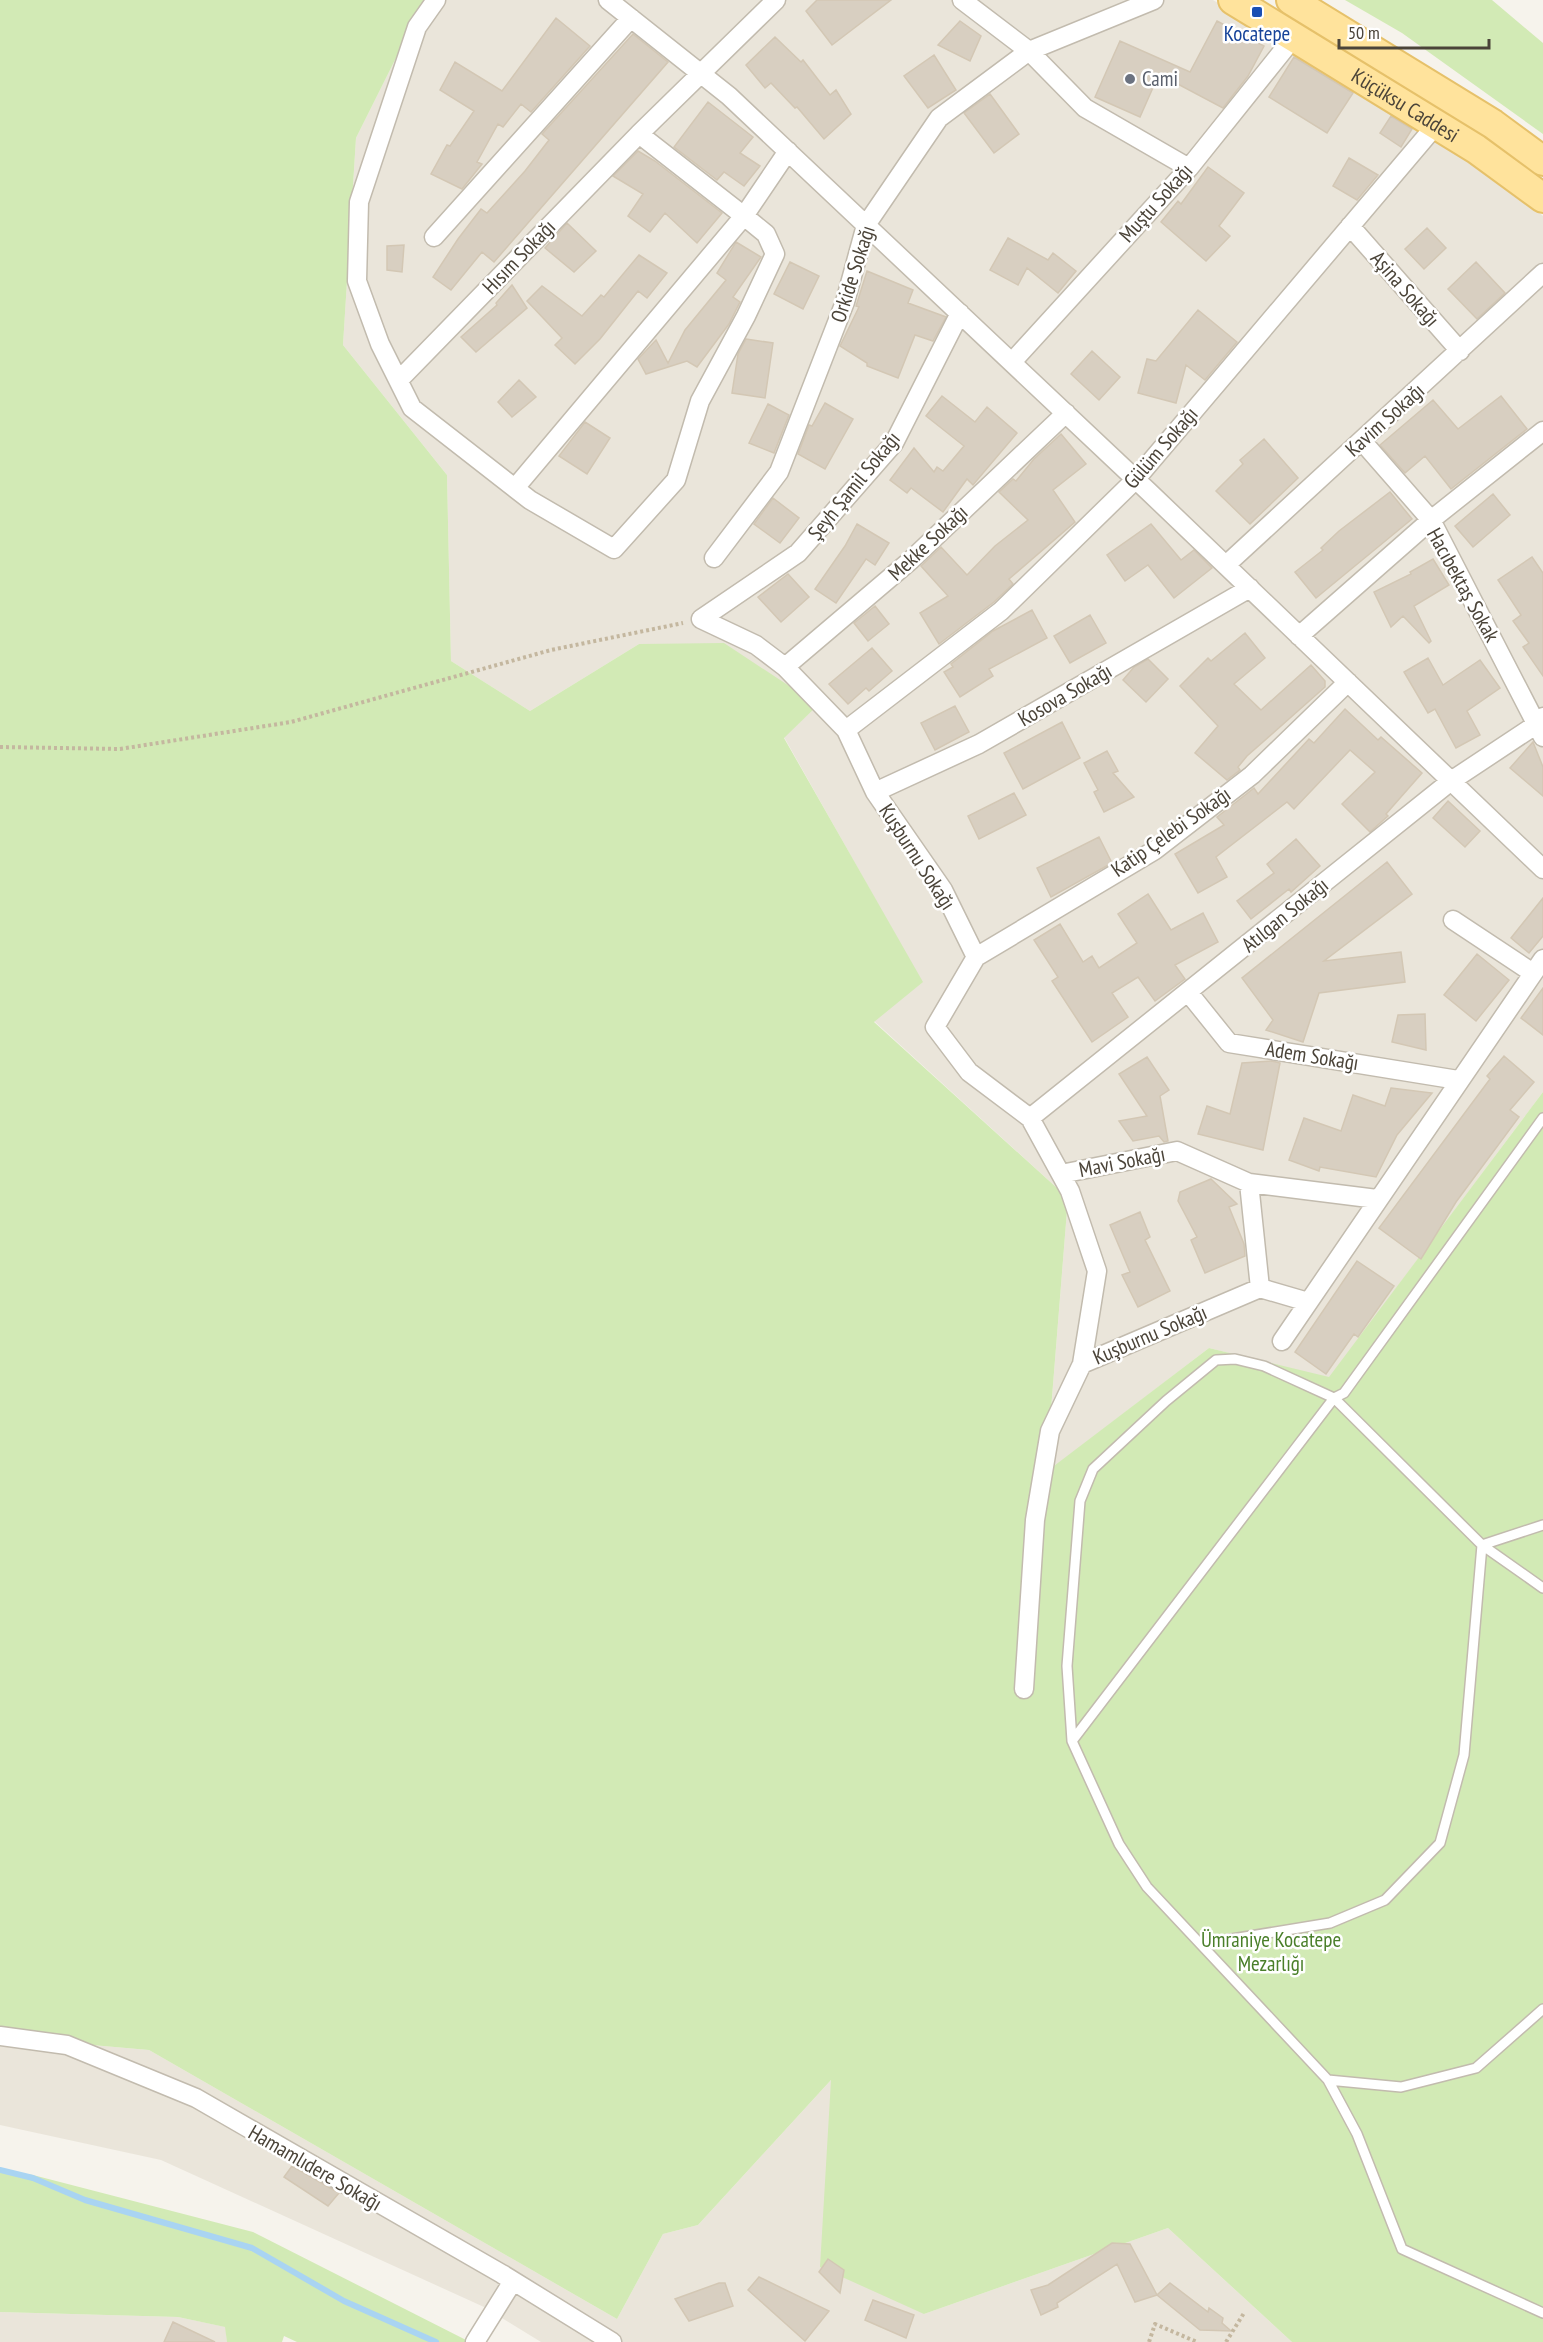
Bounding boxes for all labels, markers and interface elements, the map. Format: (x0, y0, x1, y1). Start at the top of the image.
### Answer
marker: Kocatepe (1250, 5, 1264, 19)
scale bar (1339, 12, 1489, 50)
place label: Kocatepe (1224, 20, 1290, 47)
text: 50 m (1348, 21, 1380, 44)
street label: Küçüksu Caddesi (1347, 62, 1464, 148)
place label: Cami (1142, 65, 1178, 92)
marker: Cami (1123, 72, 1137, 86)
street label: Muştu Sokağı (1113, 158, 1198, 248)
street label: Hısım Sokağı (476, 214, 561, 300)
street label: Orkide Sokağı (824, 222, 881, 326)
street label: Aşina Sokağı (1365, 245, 1446, 332)
street label: Kavim Sokağı (1339, 377, 1430, 462)
street label: Gülüm Sokağı (1118, 401, 1204, 494)
street label: Şeyh Şamil Sokağı (802, 426, 906, 546)
street label: Mekke Sokağı (882, 499, 973, 586)
street label: Hacıbektaş Sokak (1421, 523, 1506, 646)
street label: Kosova Sokağı (1013, 657, 1116, 732)
street label: Katip Çelebi Sokağı (1106, 780, 1236, 883)
street label: Kuşburnu Sokağı (873, 799, 962, 915)
street label: Atılgan Sokağı (1236, 871, 1334, 958)
street label: Adem Sokağı (1264, 1035, 1361, 1076)
street label: Mavi Sokağı (1077, 1140, 1167, 1183)
street label: Kuşburnu Sokağı (1089, 1298, 1211, 1371)
park label: Ümraniye Kocatepe Mezarlığı (1201, 1926, 1341, 1977)
street label: Hamamlıdere Sokağı (244, 2118, 387, 2217)

